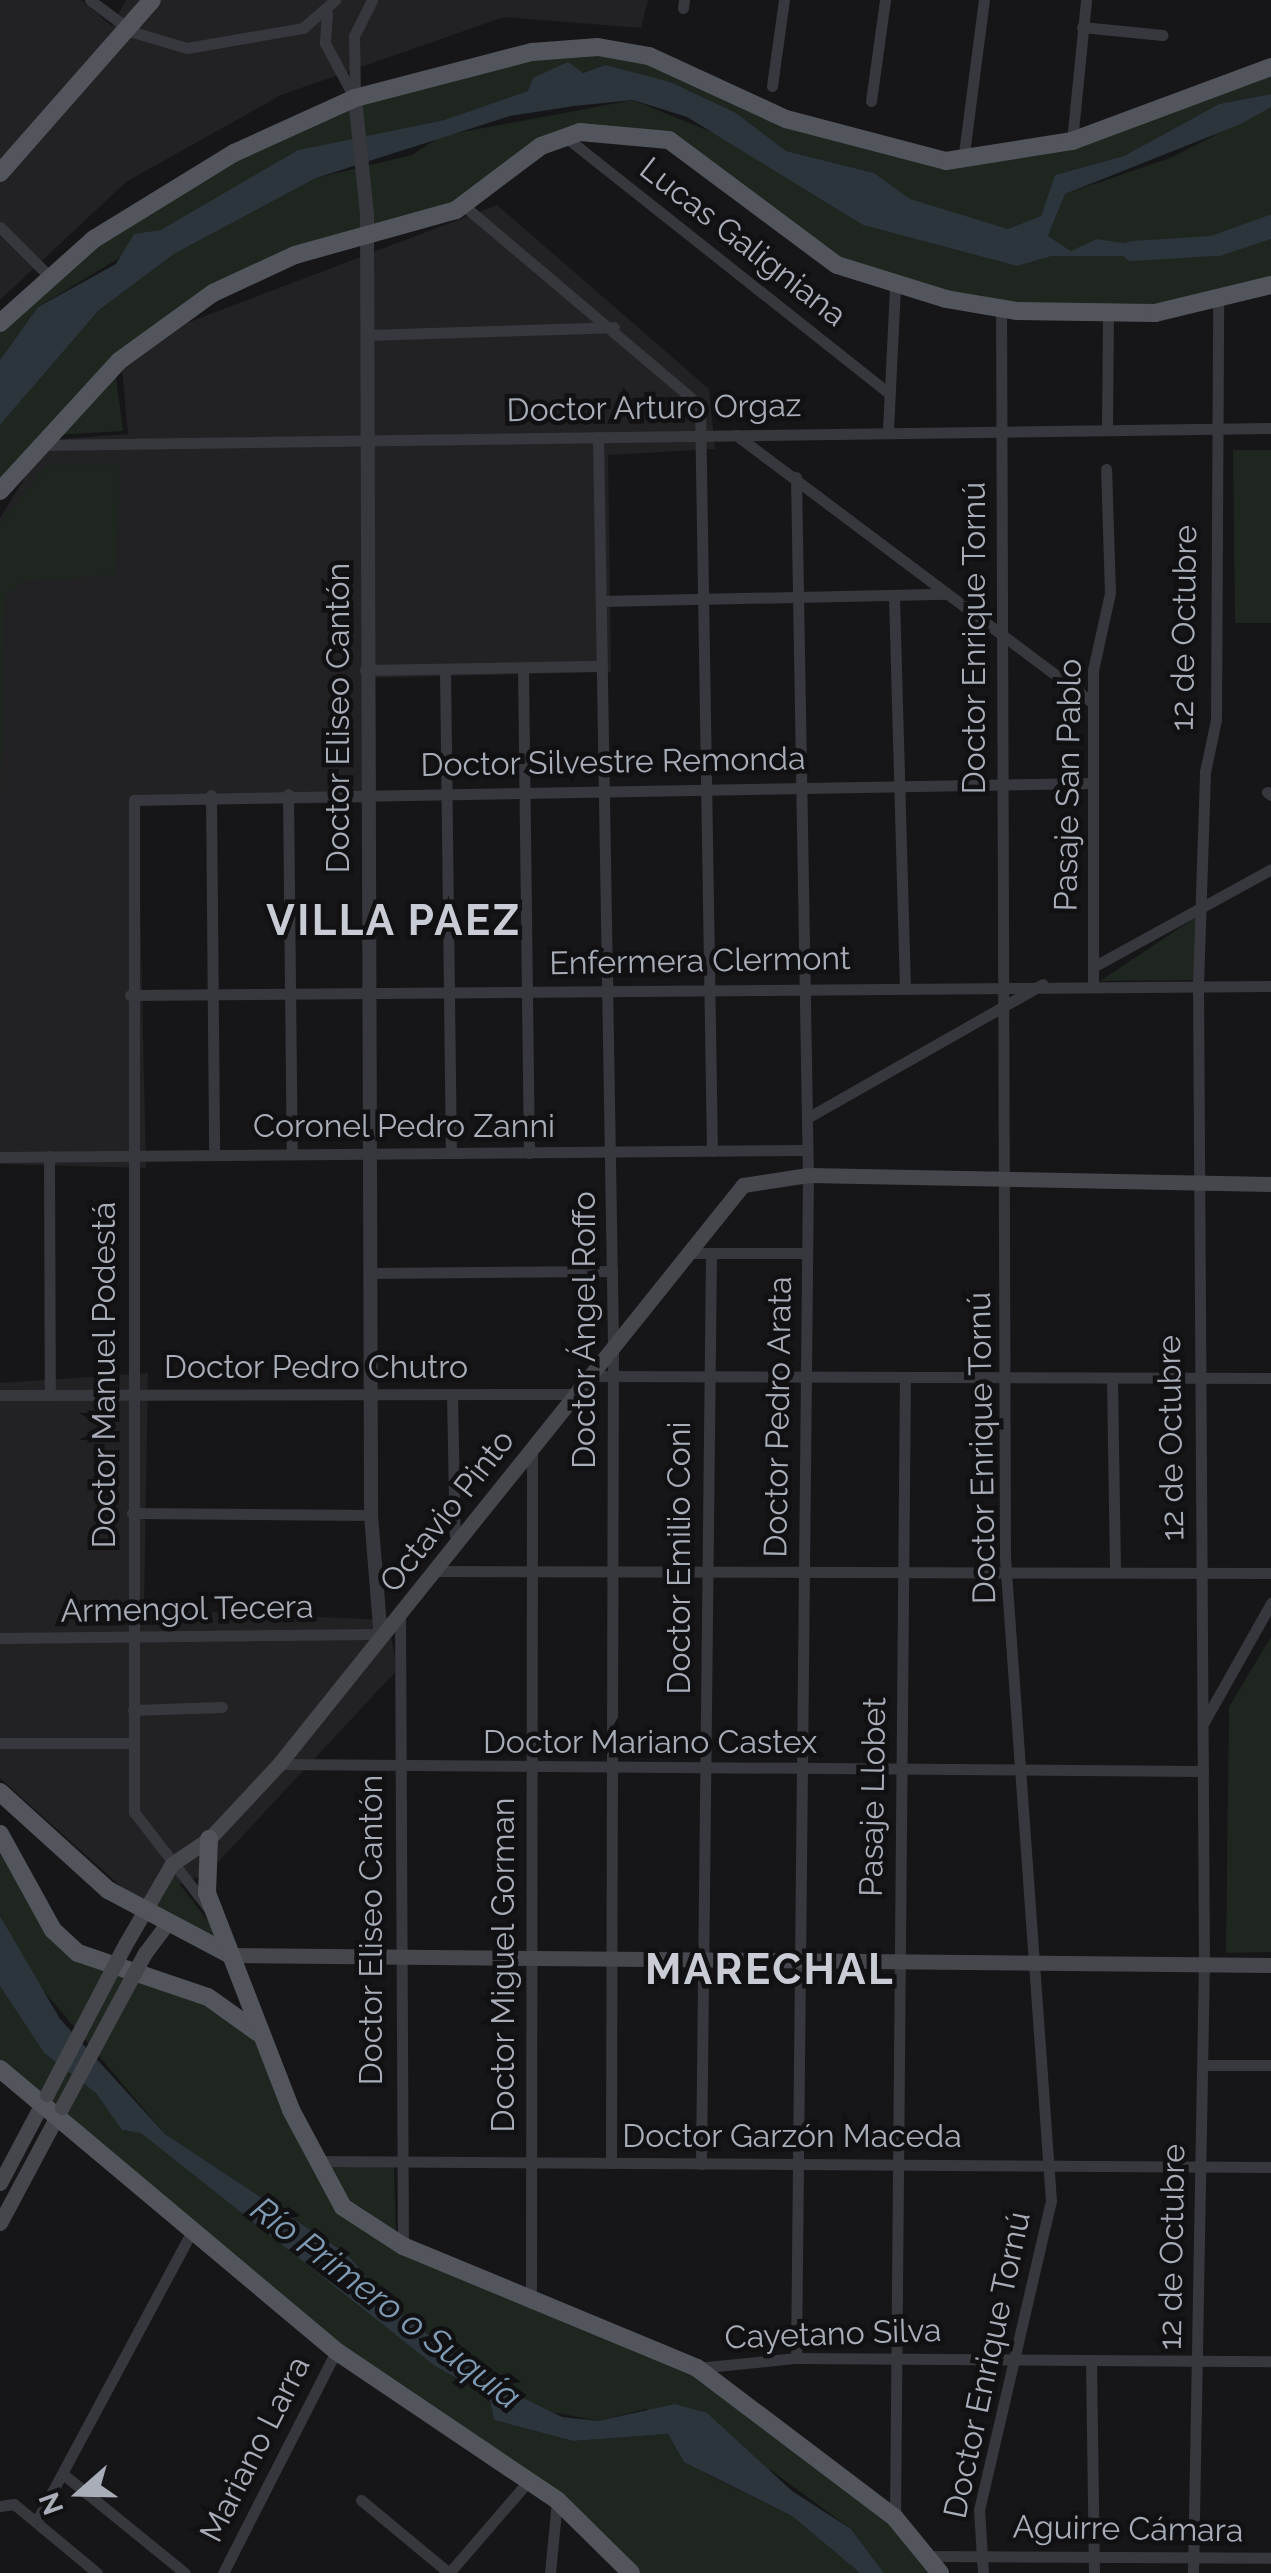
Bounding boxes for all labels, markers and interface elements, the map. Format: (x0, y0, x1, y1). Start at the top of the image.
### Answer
street label: Lucas Galigniana (632, 150, 854, 334)
street label: Doctor Arturo Orgaz (505, 386, 803, 430)
street label: Doctor Enrique Tornú (955, 481, 993, 795)
street label: 12 de Octubre (1163, 525, 1205, 731)
street label: Doctor Eliseo Cantón (319, 563, 357, 873)
street label: Pasaje San Pablo (1047, 658, 1089, 912)
street label: Doctor Silvestre Remonda (420, 739, 806, 785)
district label: VILLA PAEZ (266, 896, 522, 946)
street label: Enfermera Clermont (549, 939, 851, 983)
street label: Coronel Pedro Zanni (252, 1107, 556, 1145)
street label: Doctor Ángel Roffo (565, 1190, 603, 1470)
street label: Doctor Manuel Podestá (85, 1201, 123, 1549)
street label: Doctor Pedro Arata (756, 1275, 800, 1559)
street label: Doctor Enrique Tornú (960, 1291, 1004, 1605)
street label: 12 de Octubre (1150, 1335, 1192, 1541)
street label: Doctor Pedro Chutro (164, 1348, 468, 1386)
street label: Doctor Emilio Coni (660, 1421, 698, 1695)
street label: Octavio Pinto (372, 1422, 522, 1600)
street label: Armengol Tecera (59, 1588, 315, 1630)
street label: Pasaje Llobet (852, 1697, 894, 1897)
street label: Doctor Mariano Castex (483, 1723, 817, 1761)
street label: Doctor Eliseo Cantón (352, 1775, 390, 2085)
street label: Doctor Miguel Gorman (484, 1797, 522, 2133)
district label: MARECHAL (645, 1945, 895, 1995)
street label: Doctor Garzón Maceda (622, 2117, 962, 2155)
street label: 12 de Octubre (1151, 2144, 1193, 2350)
water label: Río Primero o Suquía (243, 2188, 529, 2418)
street label: Doctor Enrique Tornú (936, 2207, 1038, 2523)
street label: Cayetano Silva (724, 2311, 942, 2357)
street label: Mariano Larra (192, 2350, 318, 2548)
north arrow (30, 2443, 130, 2543)
text: N (32, 2488, 70, 2519)
street label: Aguirre Cámara (1012, 2508, 1244, 2550)

